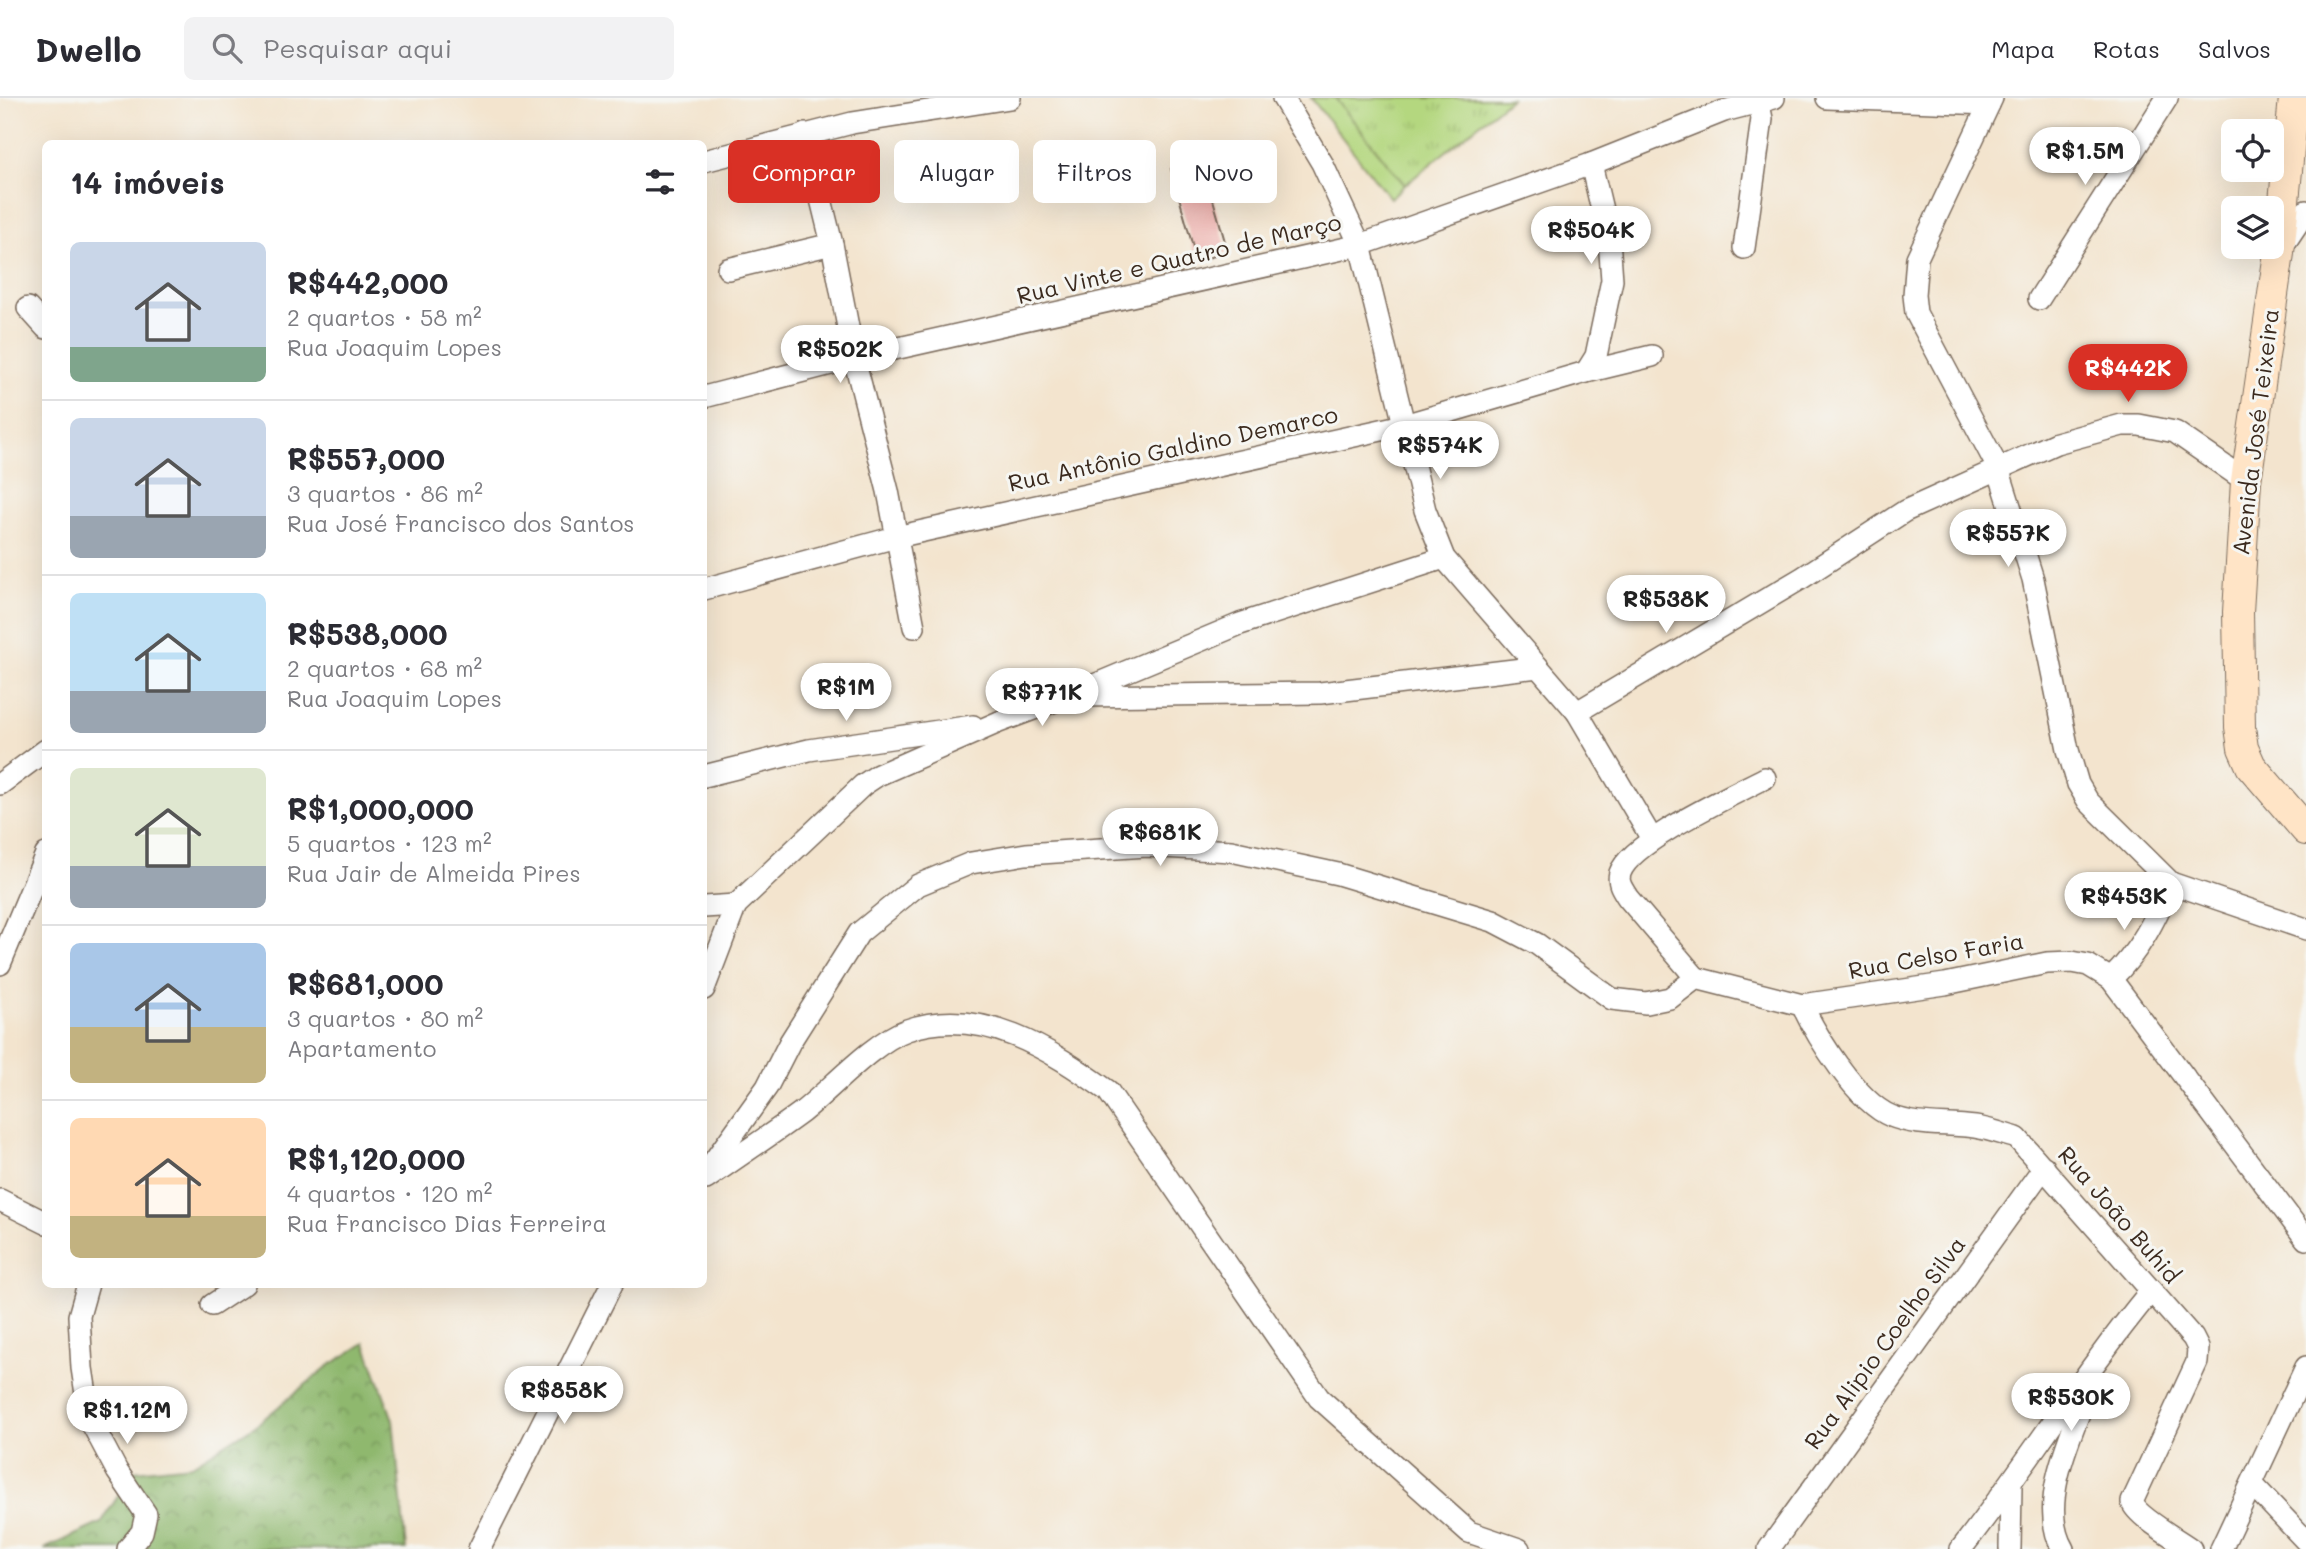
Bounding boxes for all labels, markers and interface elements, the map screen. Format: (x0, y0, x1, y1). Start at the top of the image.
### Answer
search box (184, 17, 674, 80)
text: Dwello (35, 27, 142, 70)
icon: search (208, 29, 246, 67)
text: Pesquisar aqui (264, 31, 452, 65)
text: Mapa (1991, 33, 2055, 64)
text: Rotas (2093, 33, 2160, 64)
text: Salvos (2198, 33, 2271, 64)
map controls (2221, 119, 2284, 259)
button: locate (2221, 119, 2284, 182)
pin: R$1.5M (2028, 127, 2142, 187)
text: R$1.5M (2045, 135, 2125, 165)
chip: Comprar (728, 140, 880, 203)
chip: Alugar (894, 140, 1019, 203)
chip: Filtros (1033, 140, 1156, 203)
chip: Novo (1170, 140, 1277, 203)
text: 14 imóveis (70, 162, 225, 202)
icon: filters (641, 163, 679, 201)
button: layers (2221, 196, 2284, 259)
street label: Rua Vinte e Quatro de Março (1014, 206, 1344, 310)
pin: R$504K (1534, 206, 1648, 266)
text: R$504K (1547, 214, 1635, 244)
text: R$442,000 (287, 262, 448, 302)
icon: home (126, 270, 210, 354)
text: 2 quartos · 58 m² (287, 302, 482, 332)
street label: Avenida José Teixeira (2225, 307, 2285, 557)
pin: R$502K (783, 326, 897, 385)
text: Rua Joaquim Lopes (287, 332, 502, 362)
text: R$502K (797, 333, 883, 363)
pin: R$442K (2071, 344, 2185, 404)
text: R$442K (2084, 352, 2172, 382)
street label: Rua Antônio Galdino Demarco (1005, 398, 1340, 498)
pin: R$574K (1383, 422, 1497, 481)
text: R$574K (1397, 429, 1483, 459)
text: R$557,000 (287, 438, 445, 478)
icon: home (126, 446, 210, 530)
text: 3 quartos · 86 m² (287, 478, 483, 508)
text: Rua José Francisco dos Santos (287, 508, 635, 538)
pin: R$557K (1951, 510, 2065, 569)
text: R$557K (1966, 517, 2050, 547)
pin: R$538K (1609, 575, 1723, 635)
text: R$538K (1623, 583, 1709, 613)
text: R$538,000 (287, 613, 448, 653)
icon: home (126, 621, 210, 705)
text: 2 quartos · 68 m² (287, 653, 482, 683)
pin: R$1M (805, 664, 887, 723)
pin: R$771K (985, 668, 1099, 728)
text: R$1M (817, 671, 875, 701)
text: R$771K (1001, 676, 1083, 706)
text: Rua Joaquim Lopes (287, 683, 502, 713)
text: R$1,000,000 (287, 788, 474, 828)
icon: home (126, 796, 210, 880)
pin: R$681K (1103, 808, 1217, 868)
text: R$681K (1118, 816, 1202, 846)
text: 5 quartos · 123 m² (287, 828, 492, 858)
text: Rua Jair de Almeida Pires (287, 858, 581, 888)
pin: R$453K (2067, 872, 2181, 932)
text: R$453K (2080, 880, 2168, 910)
street label: Rua Celso Faria (1846, 925, 2026, 985)
text: R$681,000 (287, 963, 443, 1003)
icon: home (126, 971, 210, 1055)
text: 3 quartos · 80 m² (287, 1003, 483, 1033)
text: Apartamento (287, 1033, 437, 1063)
text: R$1,120,000 (287, 1138, 465, 1178)
street label: Rua João Buhid (2052, 1140, 2188, 1289)
icon: home (126, 1146, 210, 1230)
text: 4 quartos · 120 m² (287, 1178, 492, 1208)
text: Rua Francisco Dias Ferreira (287, 1208, 607, 1238)
street label: Rua Alipio Coelho Silva (1797, 1230, 1972, 1455)
pin: R$858K (507, 1366, 621, 1426)
text: R$858K (520, 1374, 608, 1404)
pin: R$530K (2014, 1374, 2128, 1433)
text: R$530K (2027, 1381, 2115, 1411)
pin: R$1.12M (62, 1386, 192, 1446)
text: R$1.12M (82, 1394, 172, 1424)

